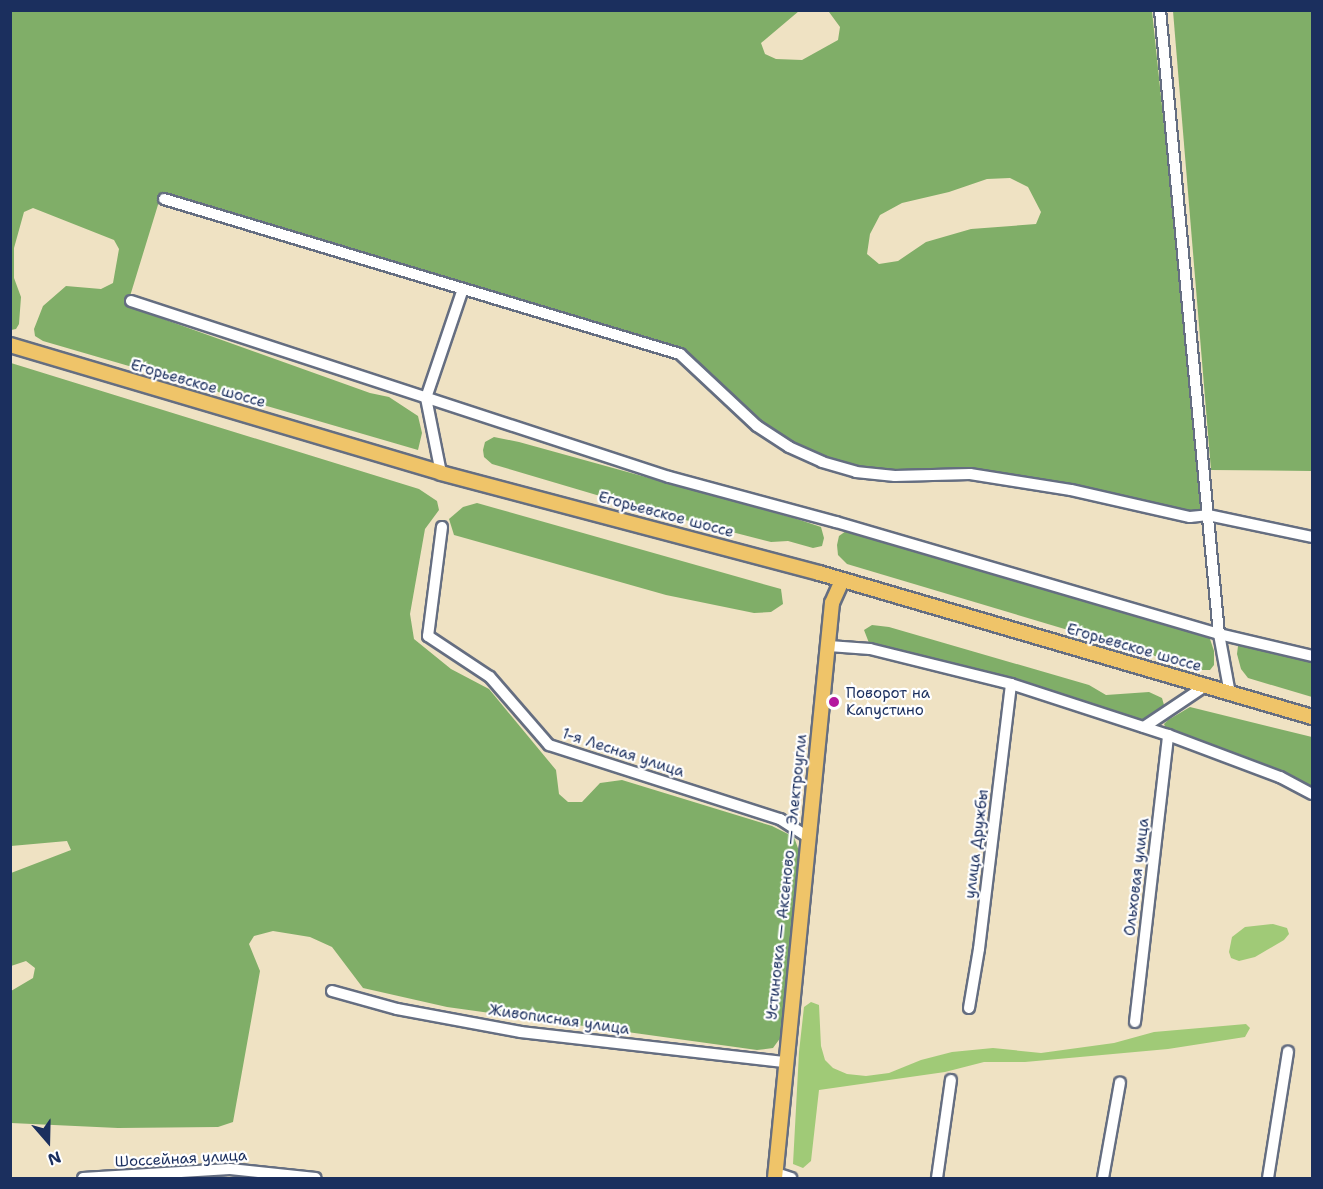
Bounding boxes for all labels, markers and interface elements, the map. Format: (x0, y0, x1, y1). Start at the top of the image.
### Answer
street label: Егорьевское шоссе (128, 356, 268, 412)
street label: Егорьевское шоссе (596, 488, 736, 542)
street label: Егорьевское шоссе (1064, 620, 1204, 676)
place label: Поворот на Капустино (846, 684, 930, 719)
marker: Поворот на Капустино (827, 695, 841, 709)
street label: 1-я Лесная улица (560, 725, 686, 781)
street label: Устиновка — Аксеново — Электроугли (763, 733, 811, 1021)
street label: улица Дружбы (961, 788, 993, 900)
street label: Ольховая улица (1121, 817, 1153, 937)
street label: Живописная улица (488, 1001, 630, 1039)
north arrow (18, 1111, 78, 1171)
text: N (45, 1146, 64, 1170)
street label: Шоссейная улица (114, 1147, 248, 1171)

